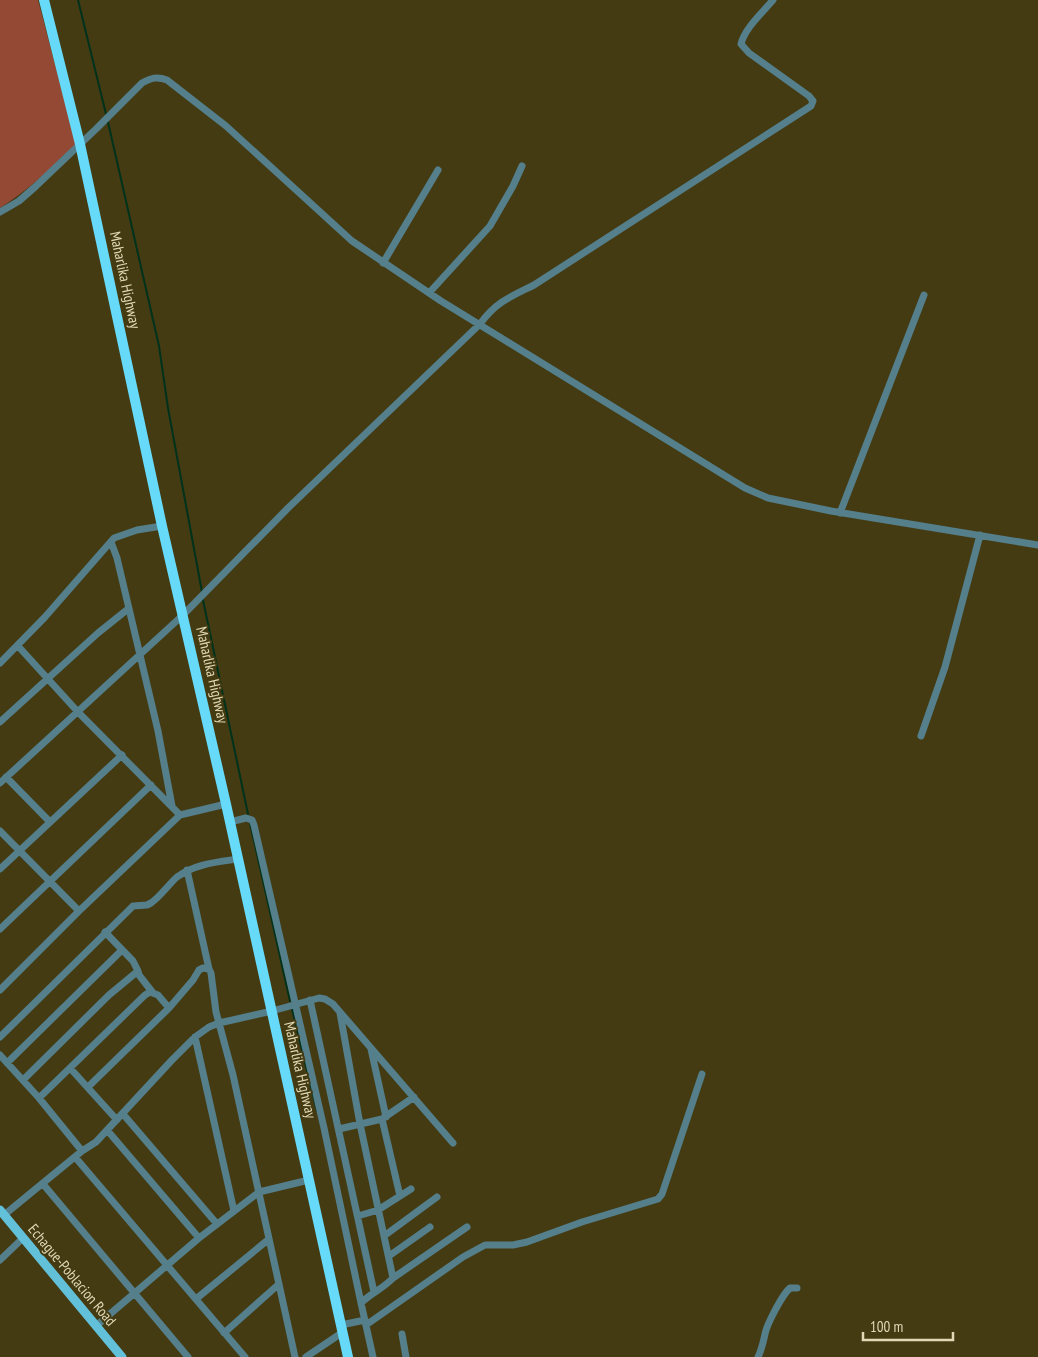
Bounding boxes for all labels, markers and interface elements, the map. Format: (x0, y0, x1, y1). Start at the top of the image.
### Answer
street label: Maharlika Highway (106, 230, 145, 331)
street label: Maharlika Highway (192, 625, 233, 726)
street label: Maharlika Highway (280, 1020, 321, 1121)
street label: Echague-Poblacion Road (24, 1220, 121, 1329)
scale bar (863, 1310, 953, 1342)
text: 100 m (870, 1317, 903, 1336)

